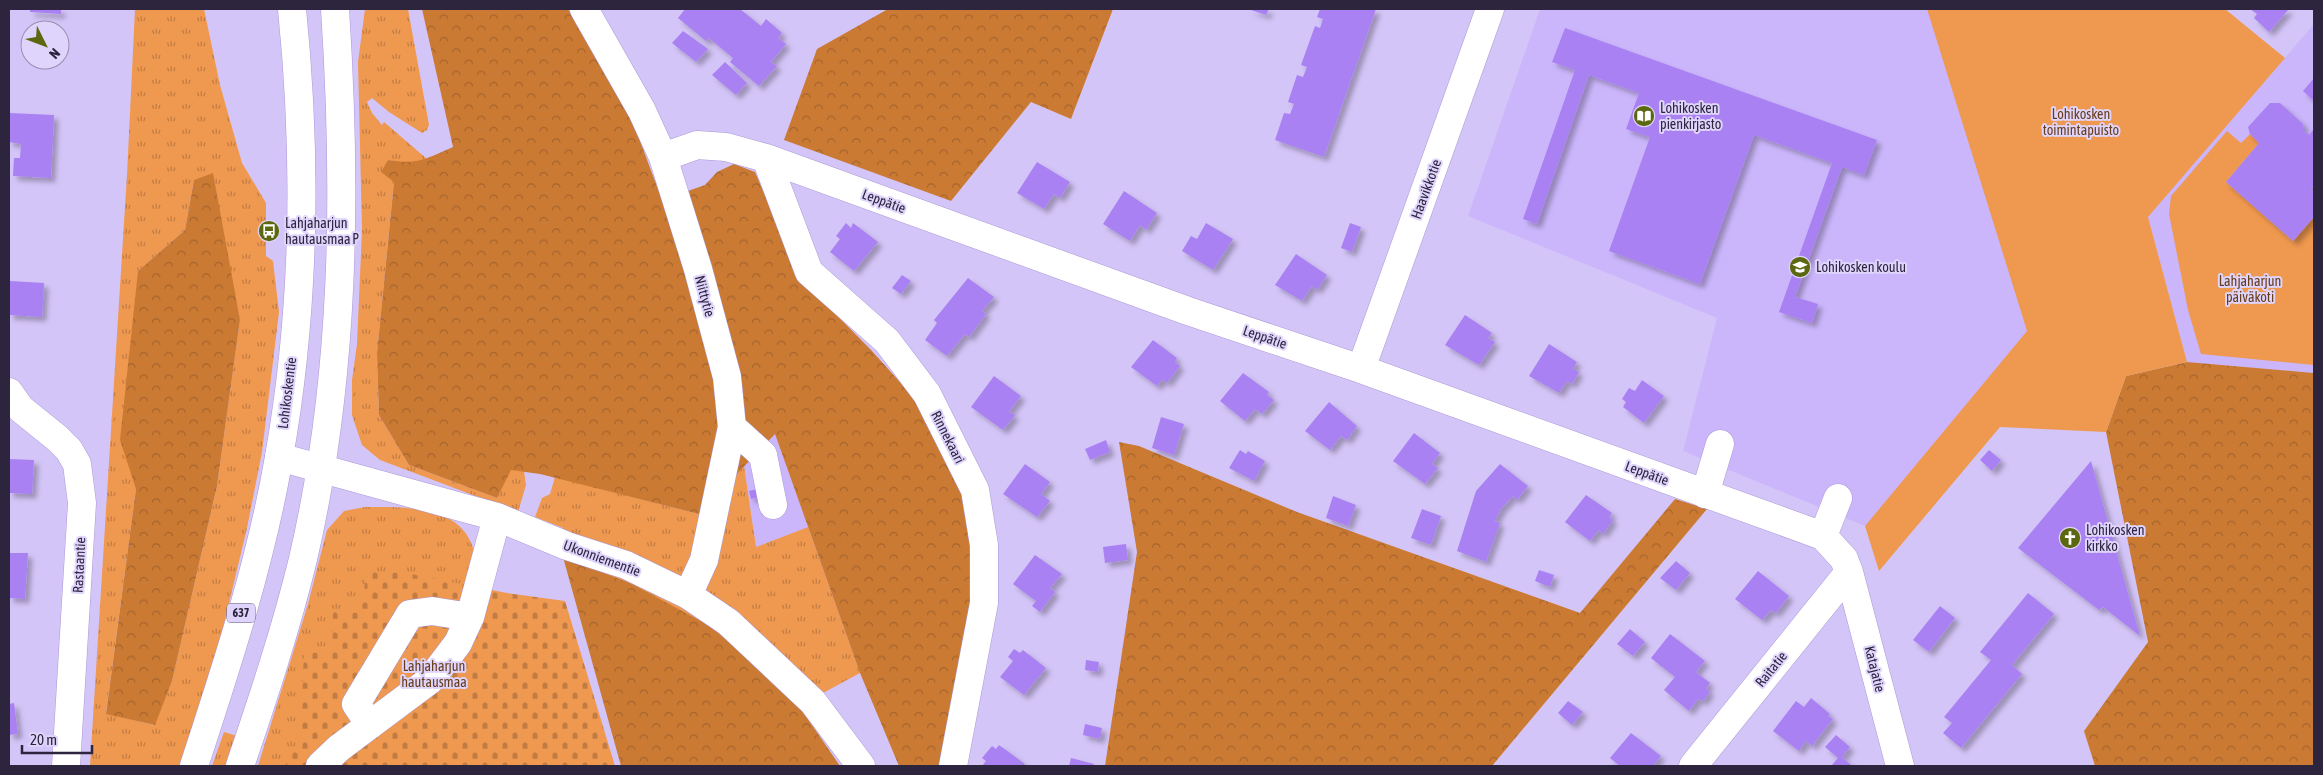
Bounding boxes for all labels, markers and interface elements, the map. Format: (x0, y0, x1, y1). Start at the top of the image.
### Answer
north arrow (20, 20, 70, 70)
text: N (46, 45, 63, 62)
place label: Lohikosken pienkirjasto (1660, 100, 1721, 132)
library icon: Lohikosken pienkirjasto (1632, 104, 1656, 128)
park label: Lohikosken toimintapuisto (2043, 106, 2119, 138)
street label: Haavikkotie (1408, 157, 1444, 221)
street label: Leppätie (860, 186, 908, 216)
place label: Lahjaharjun hautausmaa P (285, 215, 359, 247)
bus stop icon: Lahjaharjun hautausmaa P (257, 219, 281, 243)
school or university icon: Lohikosken koulu (1788, 255, 1812, 279)
place label: Lohikosken koulu (1816, 259, 1906, 275)
park label: Lahjaharjun päiväkoti (2219, 273, 2281, 305)
street label: Niittytie (692, 274, 718, 318)
street label: Leppätie (1241, 322, 1289, 352)
street label: Lohikoskentie (275, 356, 299, 430)
street label: Rinnekaari (928, 408, 968, 466)
street label: Leppätie (1623, 458, 1671, 488)
place label: Lohikosken kirkko (2086, 522, 2144, 554)
church icon: Lohikosken kirkko (2058, 526, 2082, 550)
street label: Rastaantie (70, 537, 88, 593)
street label: Ukonniementie (561, 537, 643, 579)
road number: 637 (227, 604, 255, 622)
street label: Katajatie (1862, 644, 1888, 694)
street label: Raitatie (1752, 648, 1790, 690)
park label: Lahjaharjun hautausmaa (401, 658, 467, 690)
scale bar (22, 722, 92, 754)
text: 20 m (30, 731, 57, 748)

